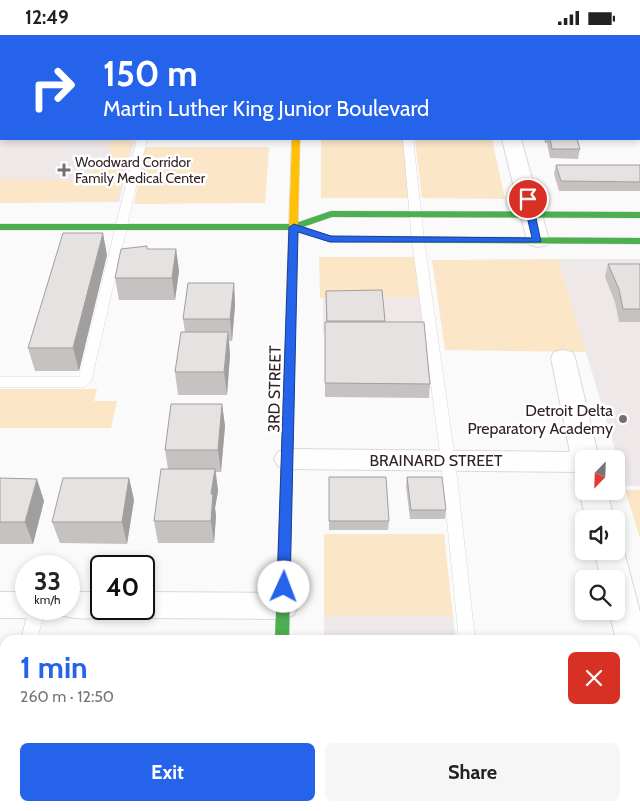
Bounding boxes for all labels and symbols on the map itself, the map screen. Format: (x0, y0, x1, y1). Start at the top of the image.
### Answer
place label: Woodward Corridor Family Medical Center (75, 153, 206, 187)
marker: Woodward Corridor Family Medical Center (57, 163, 71, 177)
pin (507, 178, 549, 220)
street label: 3RD STREET (264, 345, 285, 433)
place label: Detroit Delta Preparatory Academy (467, 401, 613, 438)
marker: Detroit Delta Preparatory Academy (617, 413, 629, 425)
north arrow (575, 450, 625, 500)
street label: BRAINARD STREET (370, 451, 503, 470)
speed limit sign: 40 (90, 555, 155, 620)
position arrow (257, 560, 309, 612)

